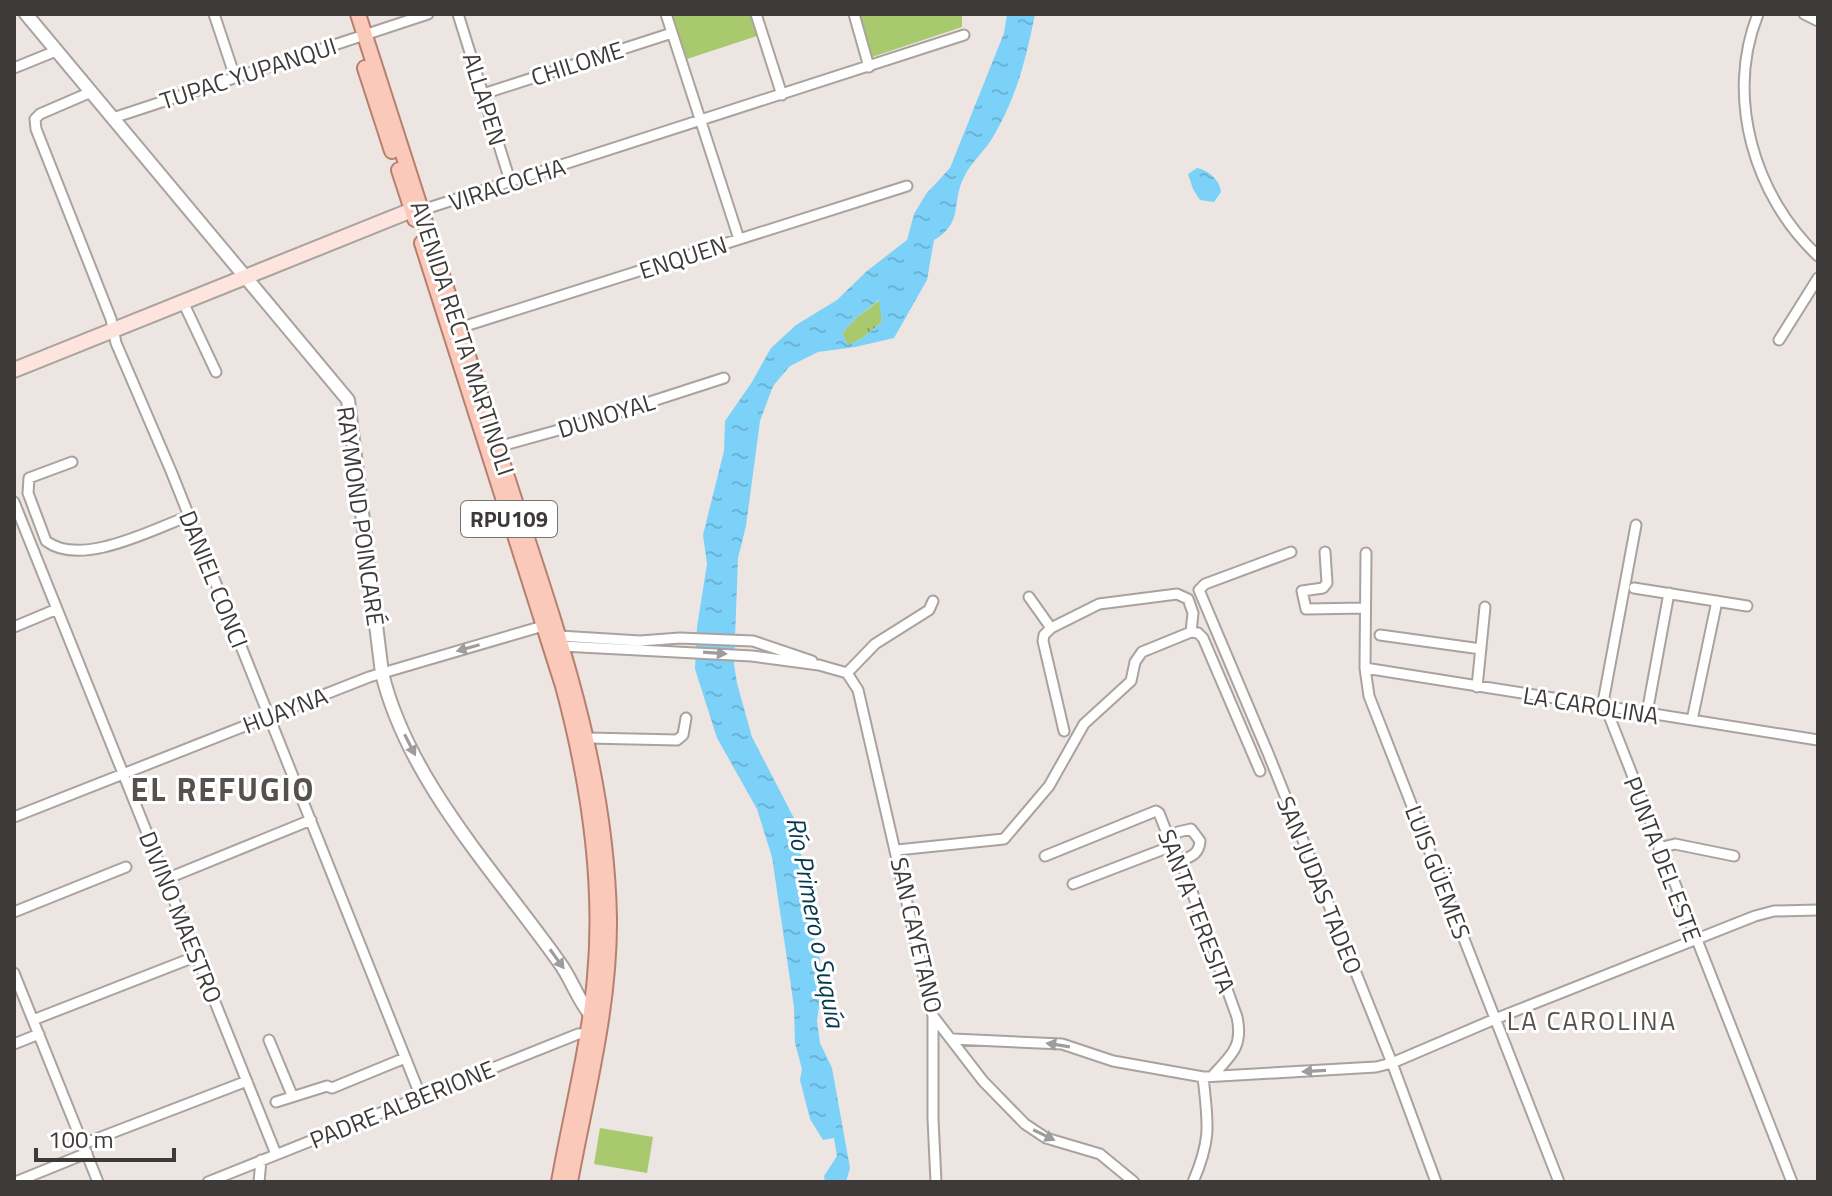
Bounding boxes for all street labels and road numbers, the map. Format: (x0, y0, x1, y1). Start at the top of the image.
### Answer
street label: TUPAC YUPANQUI (155, 28, 341, 118)
street label: CHILOME (526, 31, 628, 95)
street label: ALLAPEN (454, 48, 516, 150)
street label: VIRACOCHA (444, 148, 570, 220)
street label: AVENIDA RECTA MARTINOLI (402, 196, 524, 480)
street label: ENQUEN (634, 226, 732, 288)
street label: DUNOYAL (553, 383, 660, 447)
street label: RAYMOND POINCARÉ (328, 404, 394, 628)
road number: RPU109 (461, 501, 557, 537)
street label: DANIEL CONCI (170, 505, 258, 653)
street label: HUAYNA (237, 677, 333, 743)
street label: LA CAROLINA (1521, 677, 1661, 733)
street label: PUNTA DEL ESTE (1615, 771, 1711, 947)
street label: SAN JUDAS TADEO (1268, 791, 1372, 979)
street label: LUIS GÜEMES (1396, 800, 1480, 944)
street label: SANTA TERESITA (1149, 824, 1245, 998)
street label: DIVINO MAESTRO (130, 826, 232, 1008)
street label: SAN CAYETANO (882, 854, 952, 1016)
street label: PADRE ALBERIONE (304, 1051, 500, 1157)

